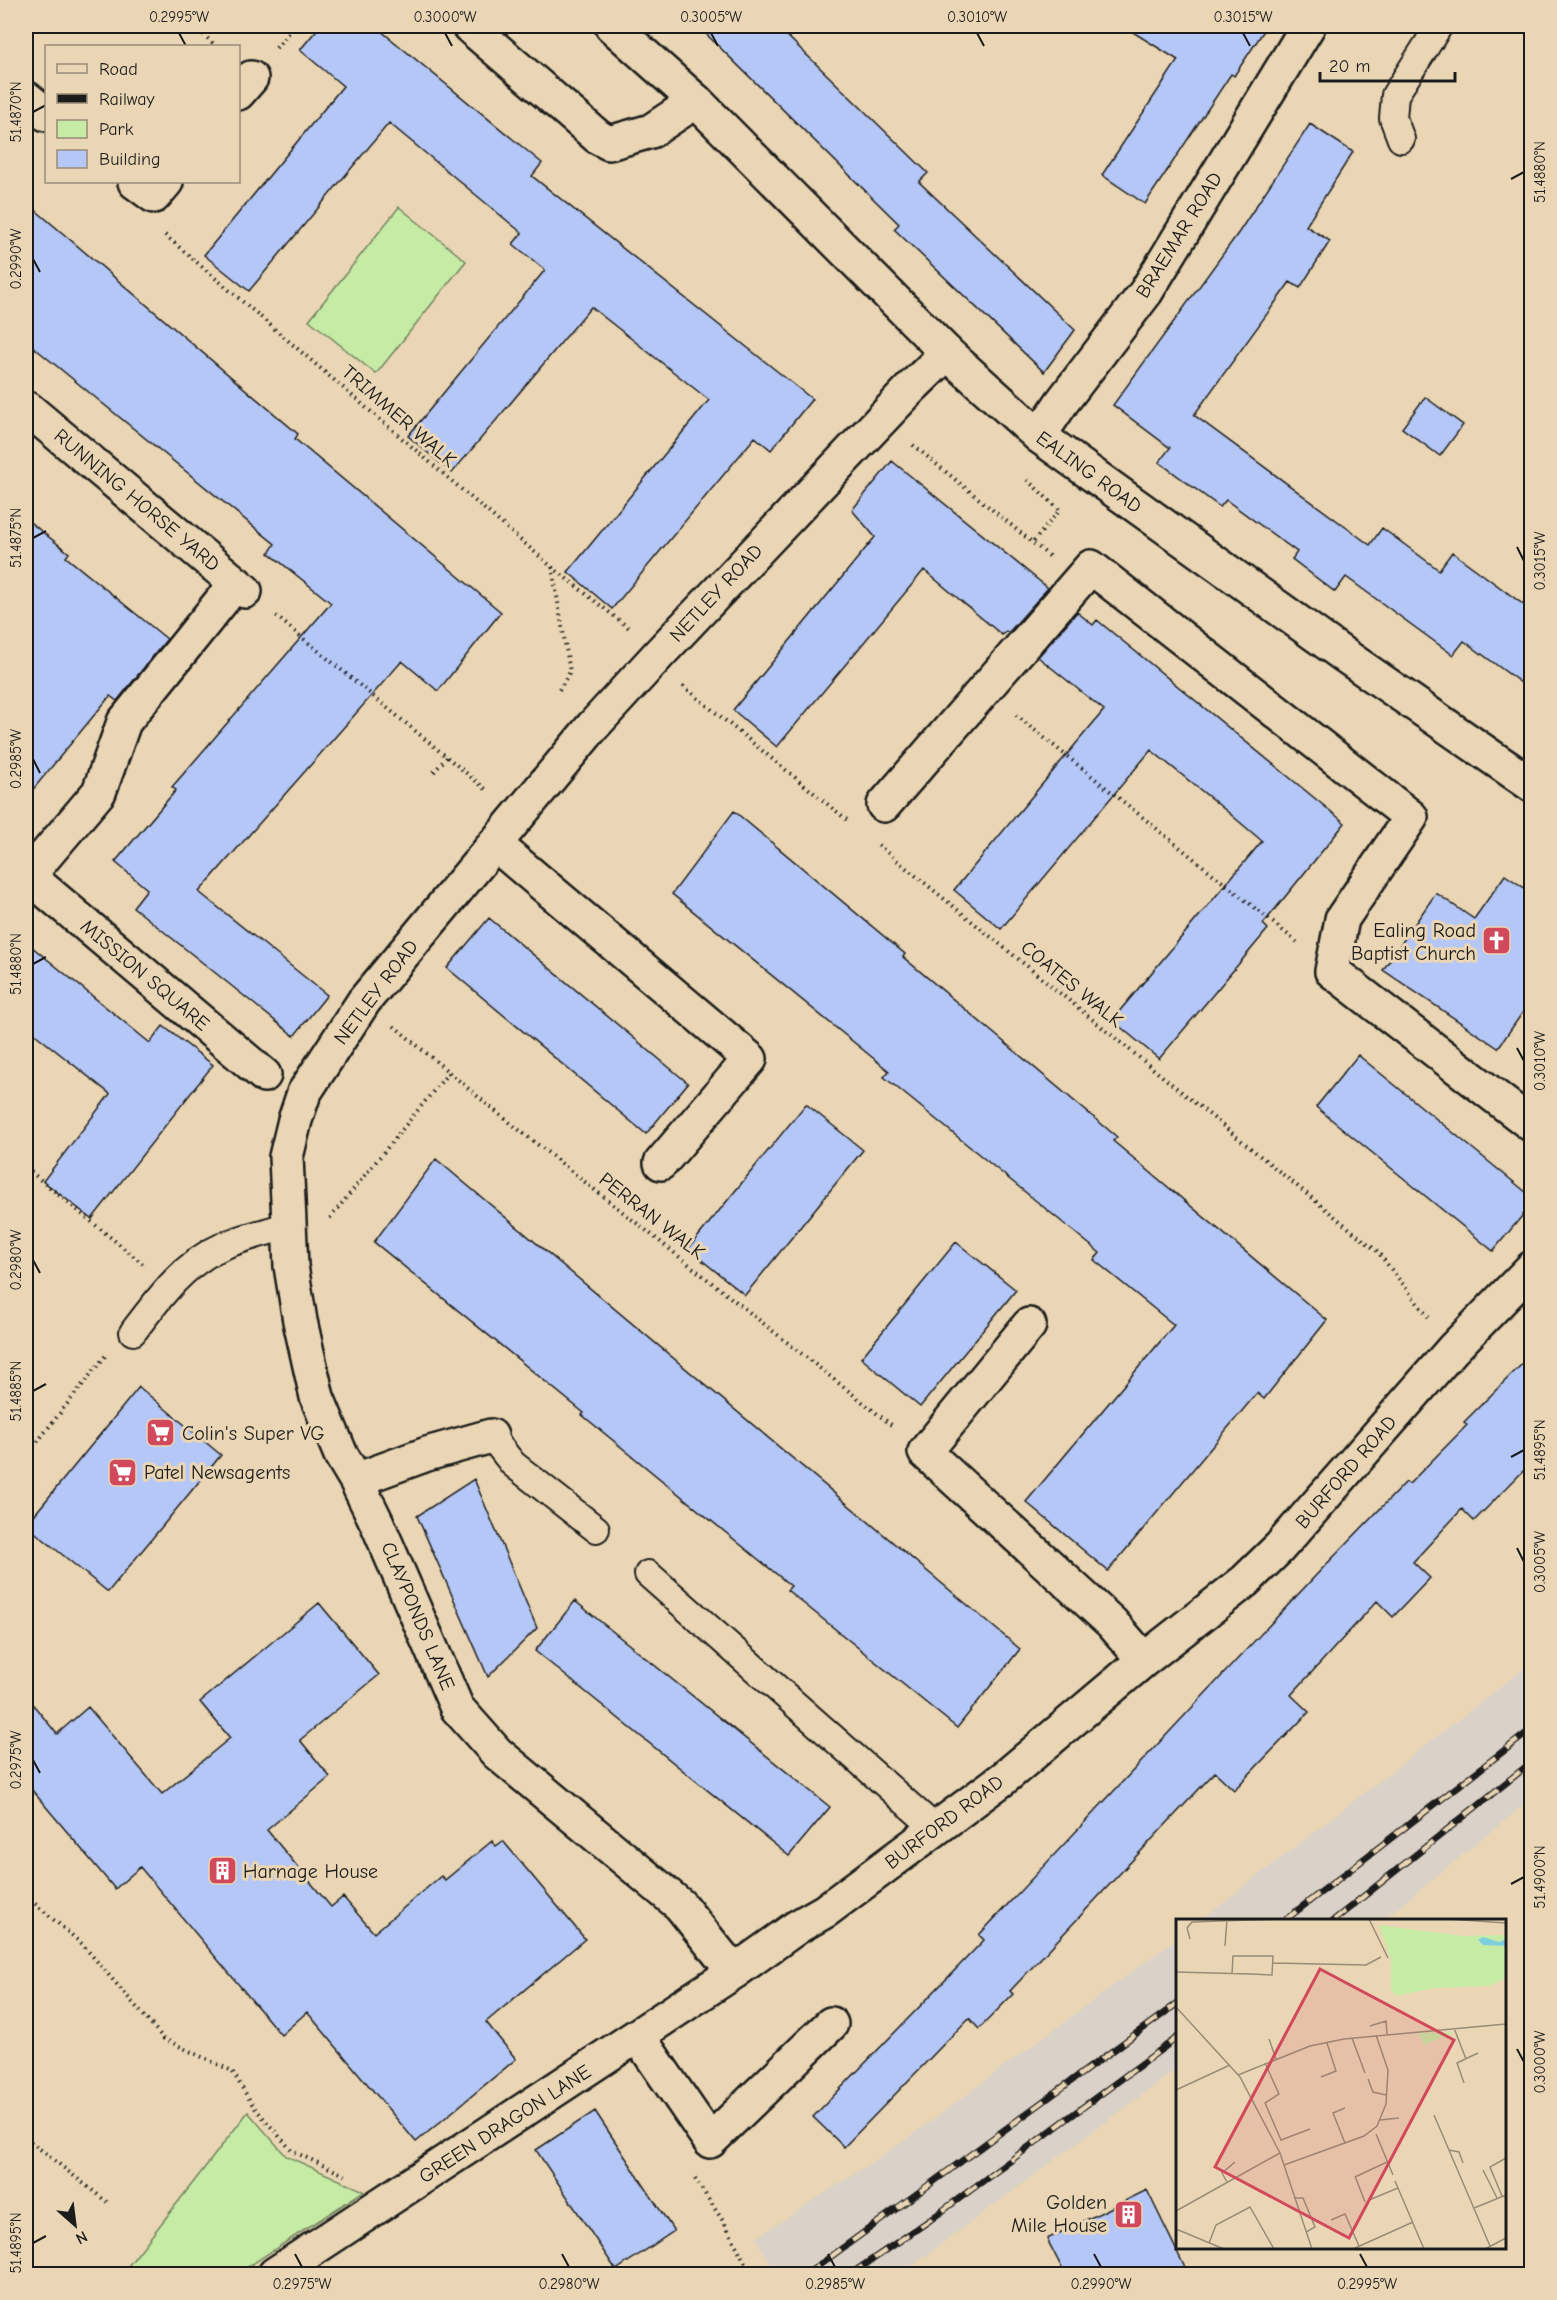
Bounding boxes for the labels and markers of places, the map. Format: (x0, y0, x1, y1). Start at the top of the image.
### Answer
place label: Ealing Road Baptist Church (1351, 919, 1476, 965)
church icon: Ealing Road Baptist Church (1481, 925, 1513, 957)
supermarket icon: Colin's Super VG (145, 1417, 177, 1449)
place label: Colin's Super VG (182, 1422, 325, 1445)
supermarket icon: Patel Newsagents (107, 1456, 139, 1488)
place label: Patel Newsagents (144, 1461, 290, 1484)
building icon: Harnage House (206, 1855, 238, 1887)
place label: Harnage House (243, 1860, 378, 1883)
place label: Golden Mile House (1011, 2191, 1107, 2237)
building icon: Golden Mile House (1112, 2198, 1144, 2230)

